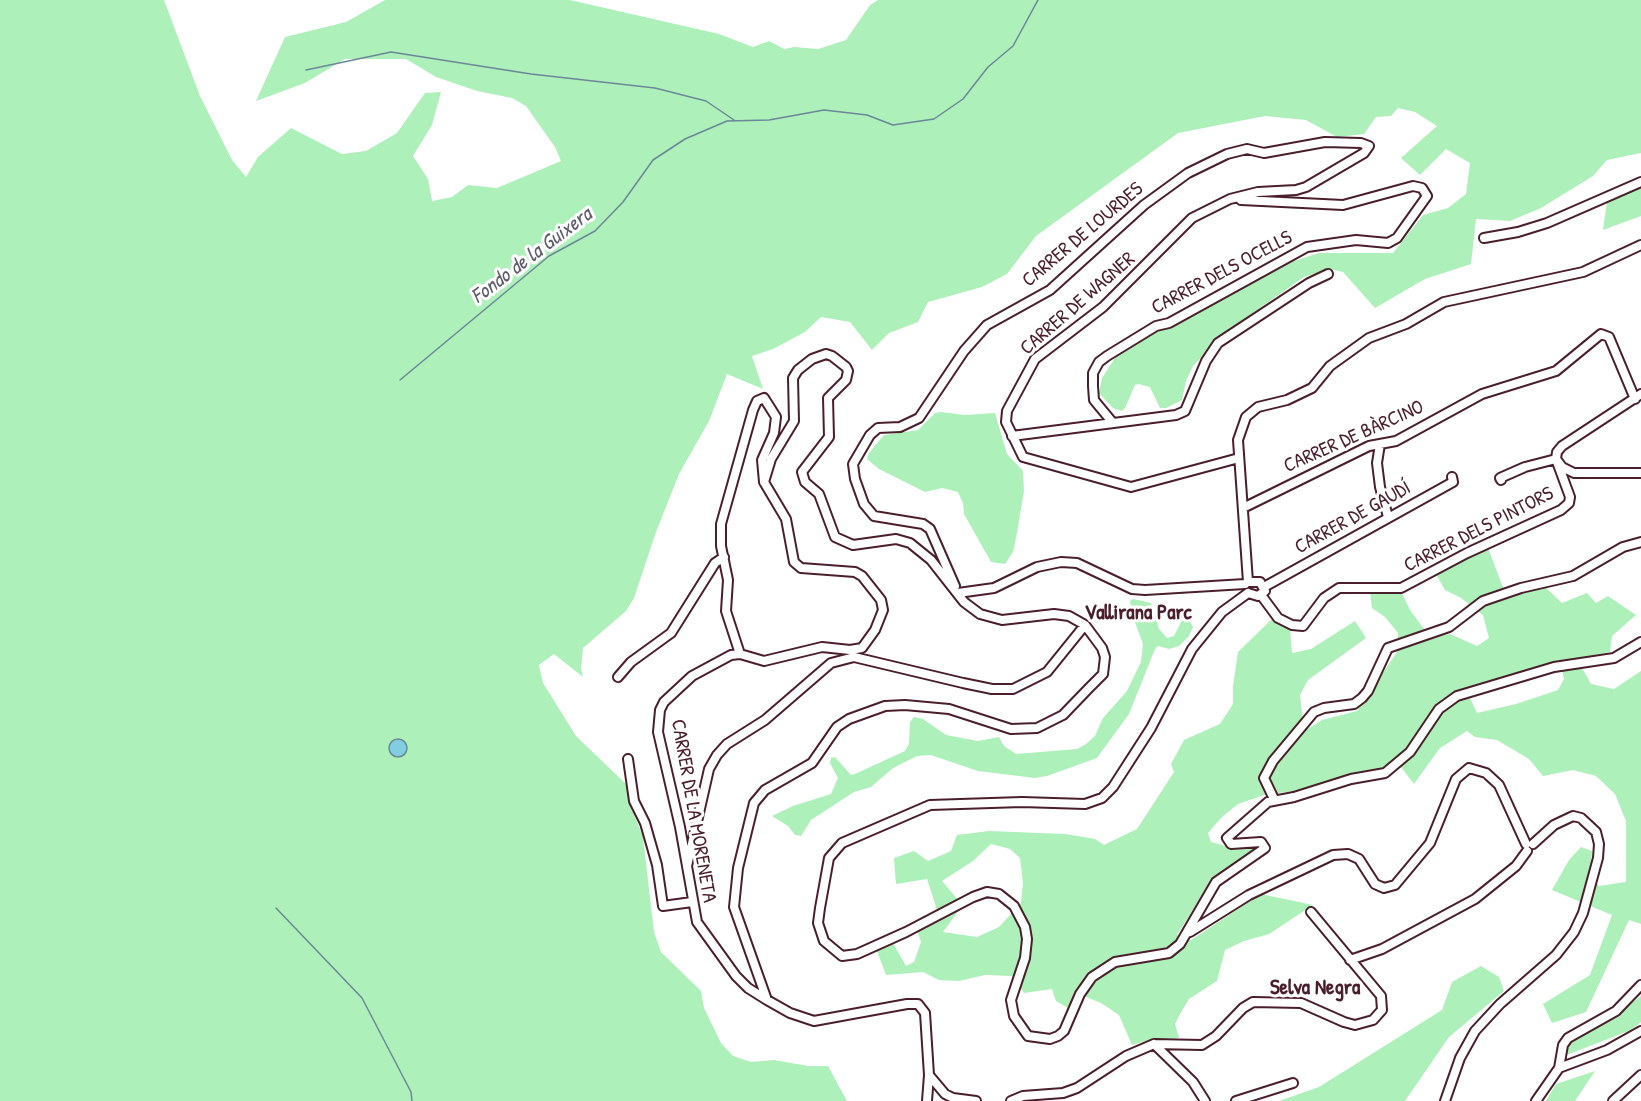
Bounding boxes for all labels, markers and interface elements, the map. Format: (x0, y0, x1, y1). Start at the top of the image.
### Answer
street label: CARRER DE LOURDES (1018, 177, 1148, 293)
water label: Fondo de la Guixera (467, 202, 597, 310)
street label: CARRER DELS OCELLS (1148, 226, 1296, 320)
street label: CARRER DE WAGNER (1016, 248, 1140, 360)
street label: CARRER DE BÀRCINO (1280, 395, 1428, 479)
street label: CARRER DE GAUDÍ (1291, 476, 1415, 560)
street label: CARRER DELS PINTORS (1400, 482, 1558, 578)
district label: Vallirana Parc (1084, 600, 1192, 626)
street label: CARRER DE LA MORENETA (665, 717, 721, 905)
district label: Selva Negra (1270, 975, 1360, 1001)

